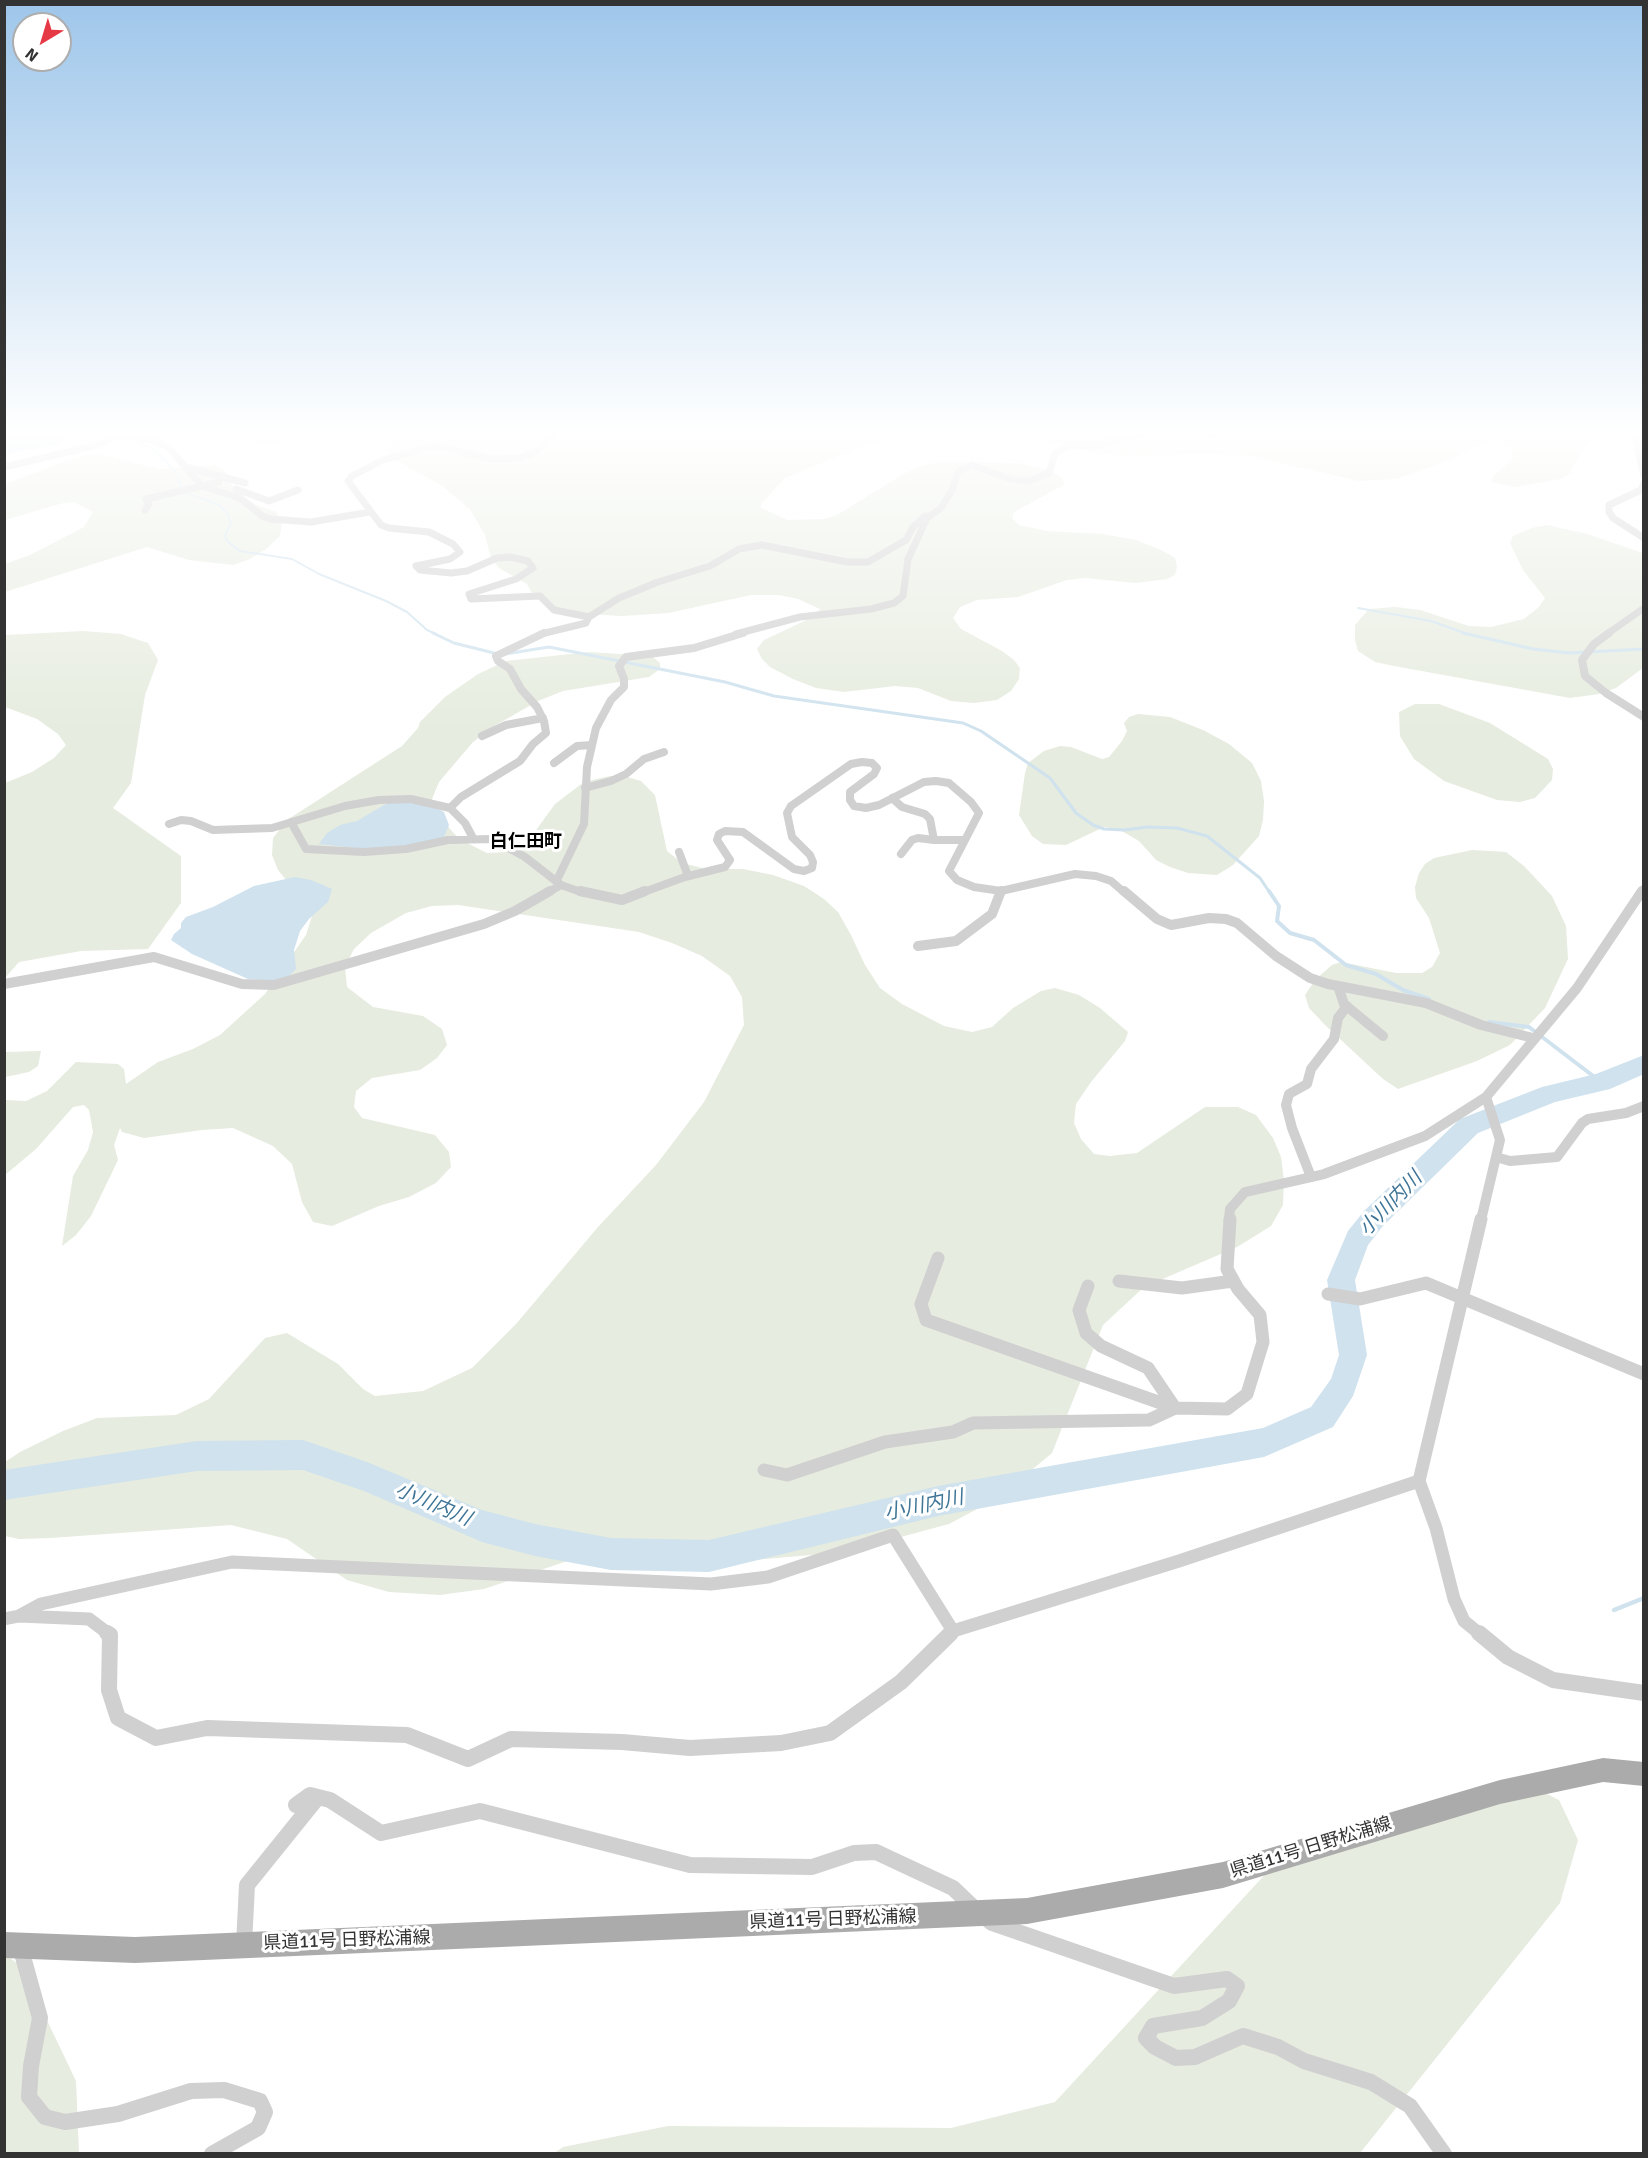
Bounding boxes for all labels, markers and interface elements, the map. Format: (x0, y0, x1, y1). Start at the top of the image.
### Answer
north arrow (12, 12, 72, 72)
text: N (22, 43, 43, 66)
district label: 白仁田町 (490, 831, 562, 853)
water label: 小川内川 (1355, 1167, 1427, 1241)
water label: 小川内川 (391, 1478, 475, 1532)
water label: 小川内川 (882, 1486, 966, 1526)
street label: 県道11号 日野松浦線 (1228, 1813, 1394, 1883)
street label: 県道11号 日野松浦線 (749, 1906, 917, 1934)
street label: 県道11号 日野松浦線 (263, 1927, 431, 1955)

